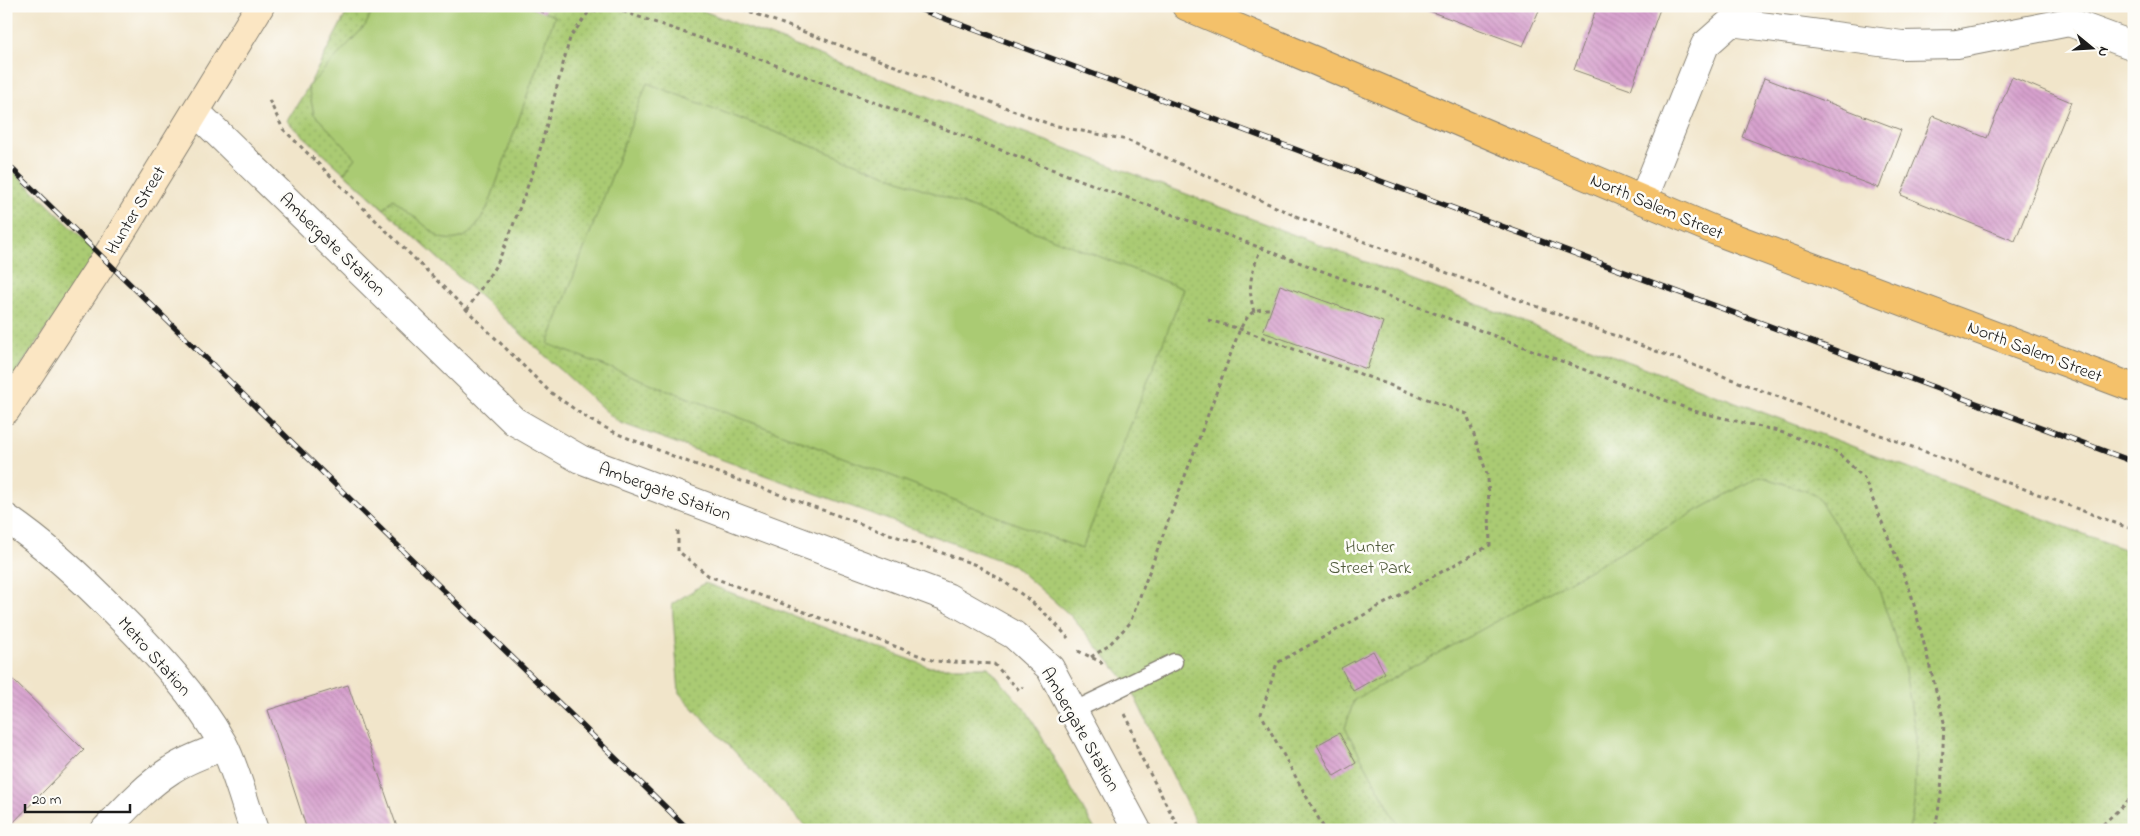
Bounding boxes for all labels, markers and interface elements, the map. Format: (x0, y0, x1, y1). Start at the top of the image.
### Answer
north arrow (2068, 22, 2118, 72)
text: N (2091, 44, 2114, 59)
street label: Hunter Street (100, 162, 173, 260)
street label: North Salem Street (1586, 168, 1727, 248)
street label: Ambergate Station (272, 188, 391, 304)
street label: North Salem Street (1963, 315, 2105, 391)
street label: Ambergate Station (594, 457, 734, 530)
park label: Hunter Street Park (1329, 535, 1411, 582)
street label: Metro Station (111, 612, 196, 703)
street label: Ambergate Station (1032, 663, 1125, 798)
scale bar (25, 781, 130, 813)
text: 20 m (32, 789, 62, 811)

